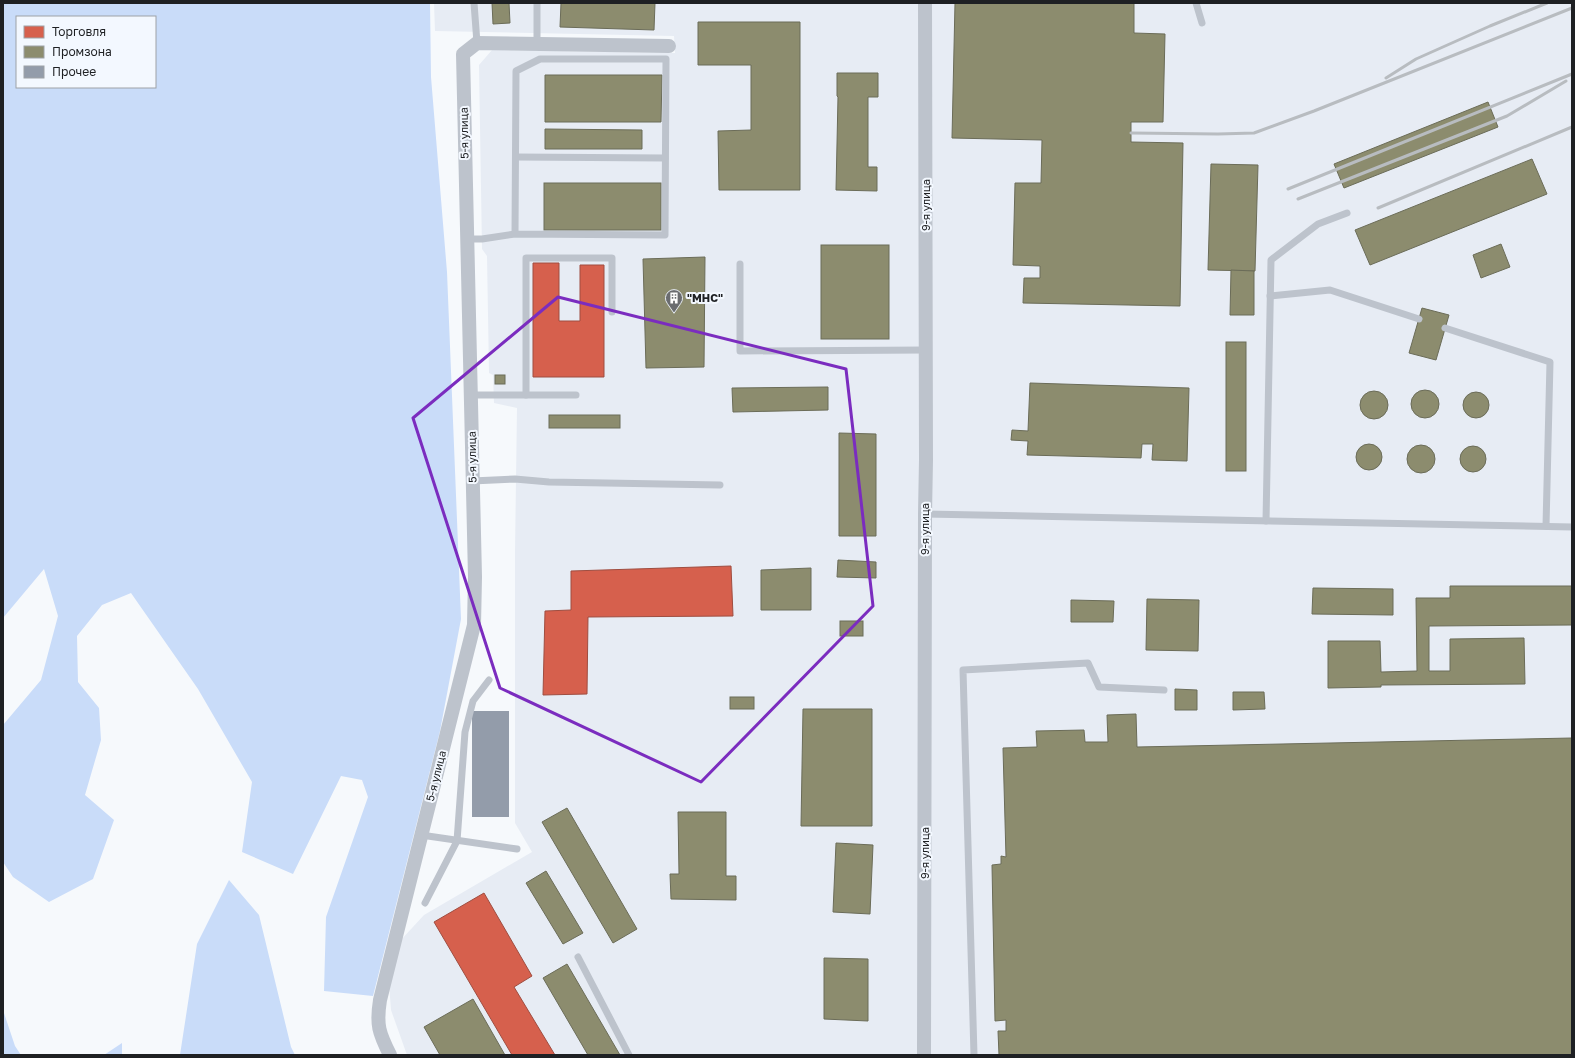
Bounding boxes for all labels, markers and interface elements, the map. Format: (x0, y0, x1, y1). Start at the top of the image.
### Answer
legend (16, 16, 156, 88)
text: Торговля (52, 24, 106, 39)
text: Промзона (52, 44, 112, 59)
text: Прочее (52, 64, 96, 79)
street label: 5-я улица (457, 107, 470, 159)
street label: 9-я улица (919, 179, 932, 231)
building icon: "МНС" (664, 288, 684, 313)
place label: "МНС" (687, 291, 723, 304)
street label: 5-я улица (465, 431, 478, 483)
street label: 9-я улица (918, 503, 931, 555)
street label: 5-я улица (423, 749, 448, 803)
street label: 9-я улица (918, 827, 931, 879)

